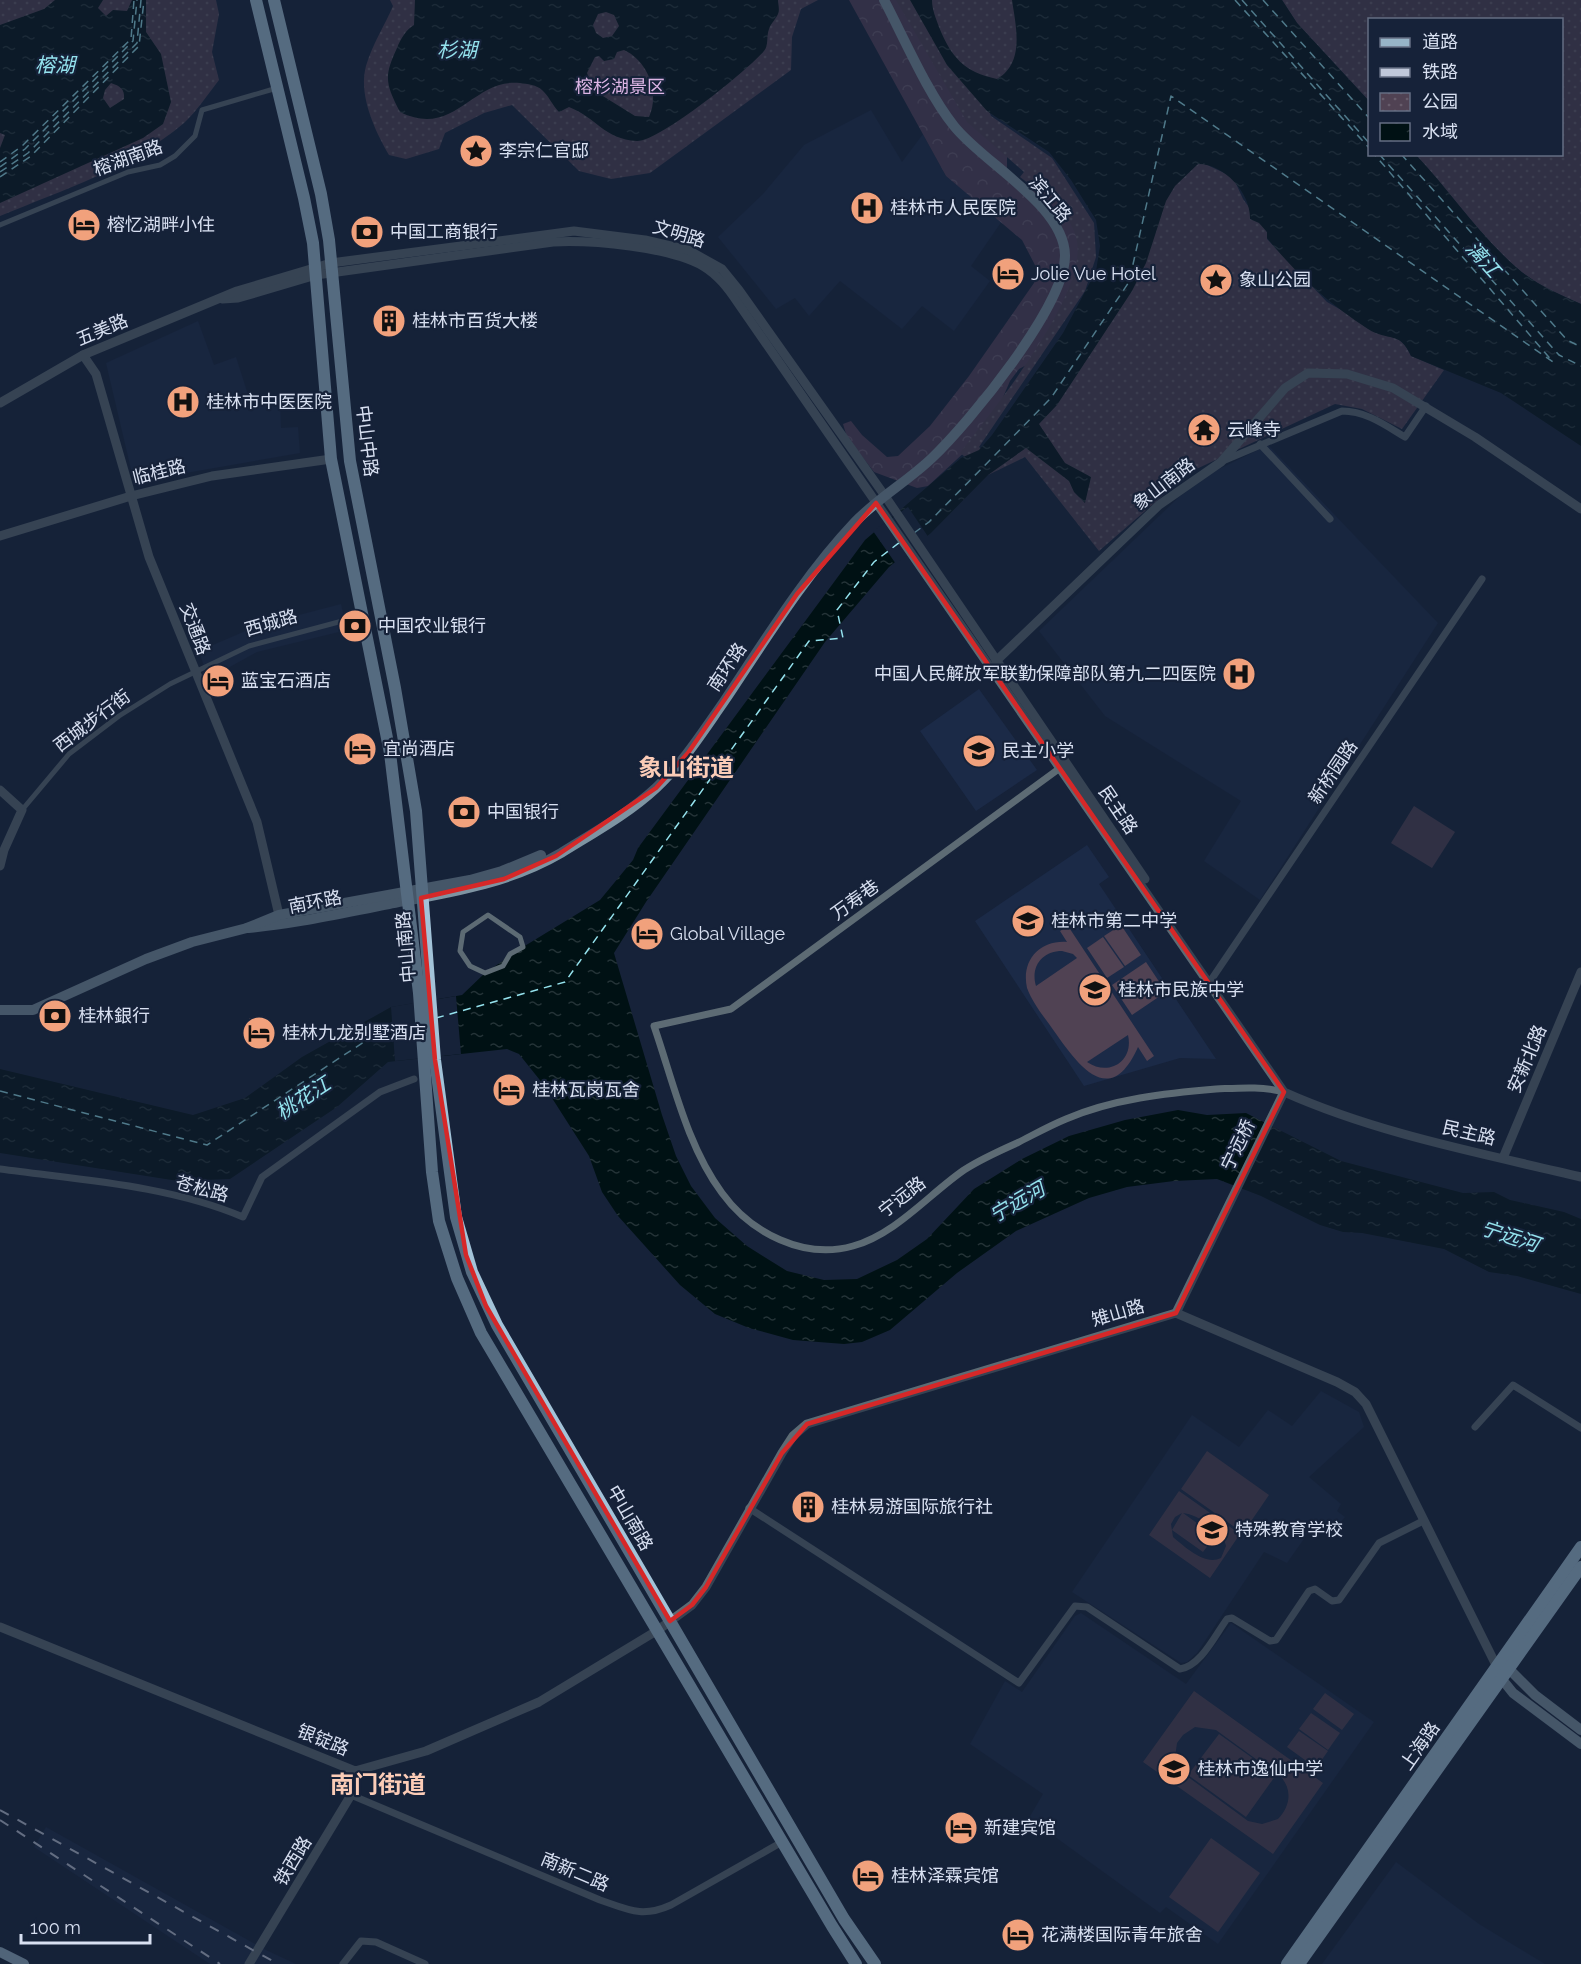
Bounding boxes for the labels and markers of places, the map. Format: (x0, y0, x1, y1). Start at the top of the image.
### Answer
place icon: 李宗仁官邸 (458, 133, 494, 169)
place label: 李宗仁官邸 (499, 140, 589, 161)
hospital icon: 桂林市人民医院 (849, 190, 885, 226)
place label: 桂林市人民医院 (890, 197, 1016, 218)
hotel icon: 榕忆湖畔小住 (66, 207, 102, 243)
place label: 榕忆湖畔小住 (107, 214, 215, 235)
bank icon: 中国工商银行 (349, 214, 385, 250)
place label: 中国工商银行 (390, 221, 498, 242)
hotel icon: Jolie Vue Hotel (990, 256, 1026, 292)
place icon: 象山公园 (1198, 262, 1234, 298)
place label: Jolie Vue Hotel (1031, 263, 1156, 284)
place label: 象山公园 (1239, 269, 1311, 290)
building icon: 桂林市百货大楼 (371, 303, 407, 339)
place label: 桂林市百货大楼 (412, 310, 538, 331)
hospital icon: 桂林市中医医院 (165, 384, 201, 420)
place label: 桂林市中医医院 (206, 391, 332, 412)
temple icon: 云峰寺 (1186, 412, 1222, 448)
place label: 云峰寺 (1227, 419, 1281, 440)
bank icon: 中国农业银行 (337, 608, 373, 644)
place label: 中国农业银行 (378, 615, 486, 636)
hospital icon: 中国人民解放军联勤保障部队第九二四医院 (1221, 656, 1257, 692)
hotel icon: 蓝宝石酒店 (200, 663, 236, 699)
place label: 中国人民解放军联勤保障部队第九二四医院 (874, 663, 1216, 684)
place label: 蓝宝石酒店 (241, 670, 331, 691)
hotel icon: 宜尚酒店 (342, 731, 378, 767)
school or university icon: 民主小学 (961, 733, 997, 769)
place label: 宜尚酒店 (383, 738, 455, 759)
place label: 民主小学 (1002, 740, 1074, 761)
bank icon: 中国银行 (446, 794, 482, 830)
place label: 中国银行 (487, 801, 559, 822)
school or university icon: 桂林市第二中学 (1010, 903, 1046, 939)
place label: 桂林市第二中学 (1051, 910, 1177, 931)
hotel icon: Global Village (629, 916, 665, 952)
place label: Global Village (670, 923, 786, 944)
school or university icon: 桂林市民族中学 (1077, 972, 1113, 1008)
place label: 桂林市民族中学 (1118, 979, 1244, 1000)
bank icon: 桂林銀行 (37, 998, 73, 1034)
place label: 桂林銀行 (78, 1005, 150, 1026)
hotel icon: 桂林九龙别墅酒店 (241, 1015, 277, 1051)
place label: 桂林九龙别墅酒店 (282, 1022, 426, 1043)
hotel icon: 桂林瓦岗瓦舍 (491, 1072, 527, 1108)
place label: 桂林瓦岗瓦舍 (532, 1079, 640, 1100)
building icon: 桂林易游国际旅行社 (790, 1489, 826, 1525)
place label: 桂林易游国际旅行社 (831, 1496, 993, 1517)
school or university icon: 特殊教育学校 (1194, 1512, 1230, 1548)
place label: 特殊教育学校 (1235, 1519, 1343, 1540)
school or university icon: 桂林市逸仙中学 (1156, 1751, 1192, 1787)
place label: 桂林市逸仙中学 (1197, 1758, 1323, 1779)
hotel icon: 新建宾馆 (943, 1810, 979, 1846)
place label: 新建宾馆 (984, 1817, 1056, 1838)
hotel icon: 桂林泽霖宾馆 (850, 1858, 886, 1894)
place label: 桂林泽霖宾馆 (891, 1865, 999, 1886)
hotel icon: 花满楼国际青年旅舍 (1000, 1917, 1036, 1953)
place label: 花满楼国际青年旅舍 (1041, 1924, 1203, 1945)

